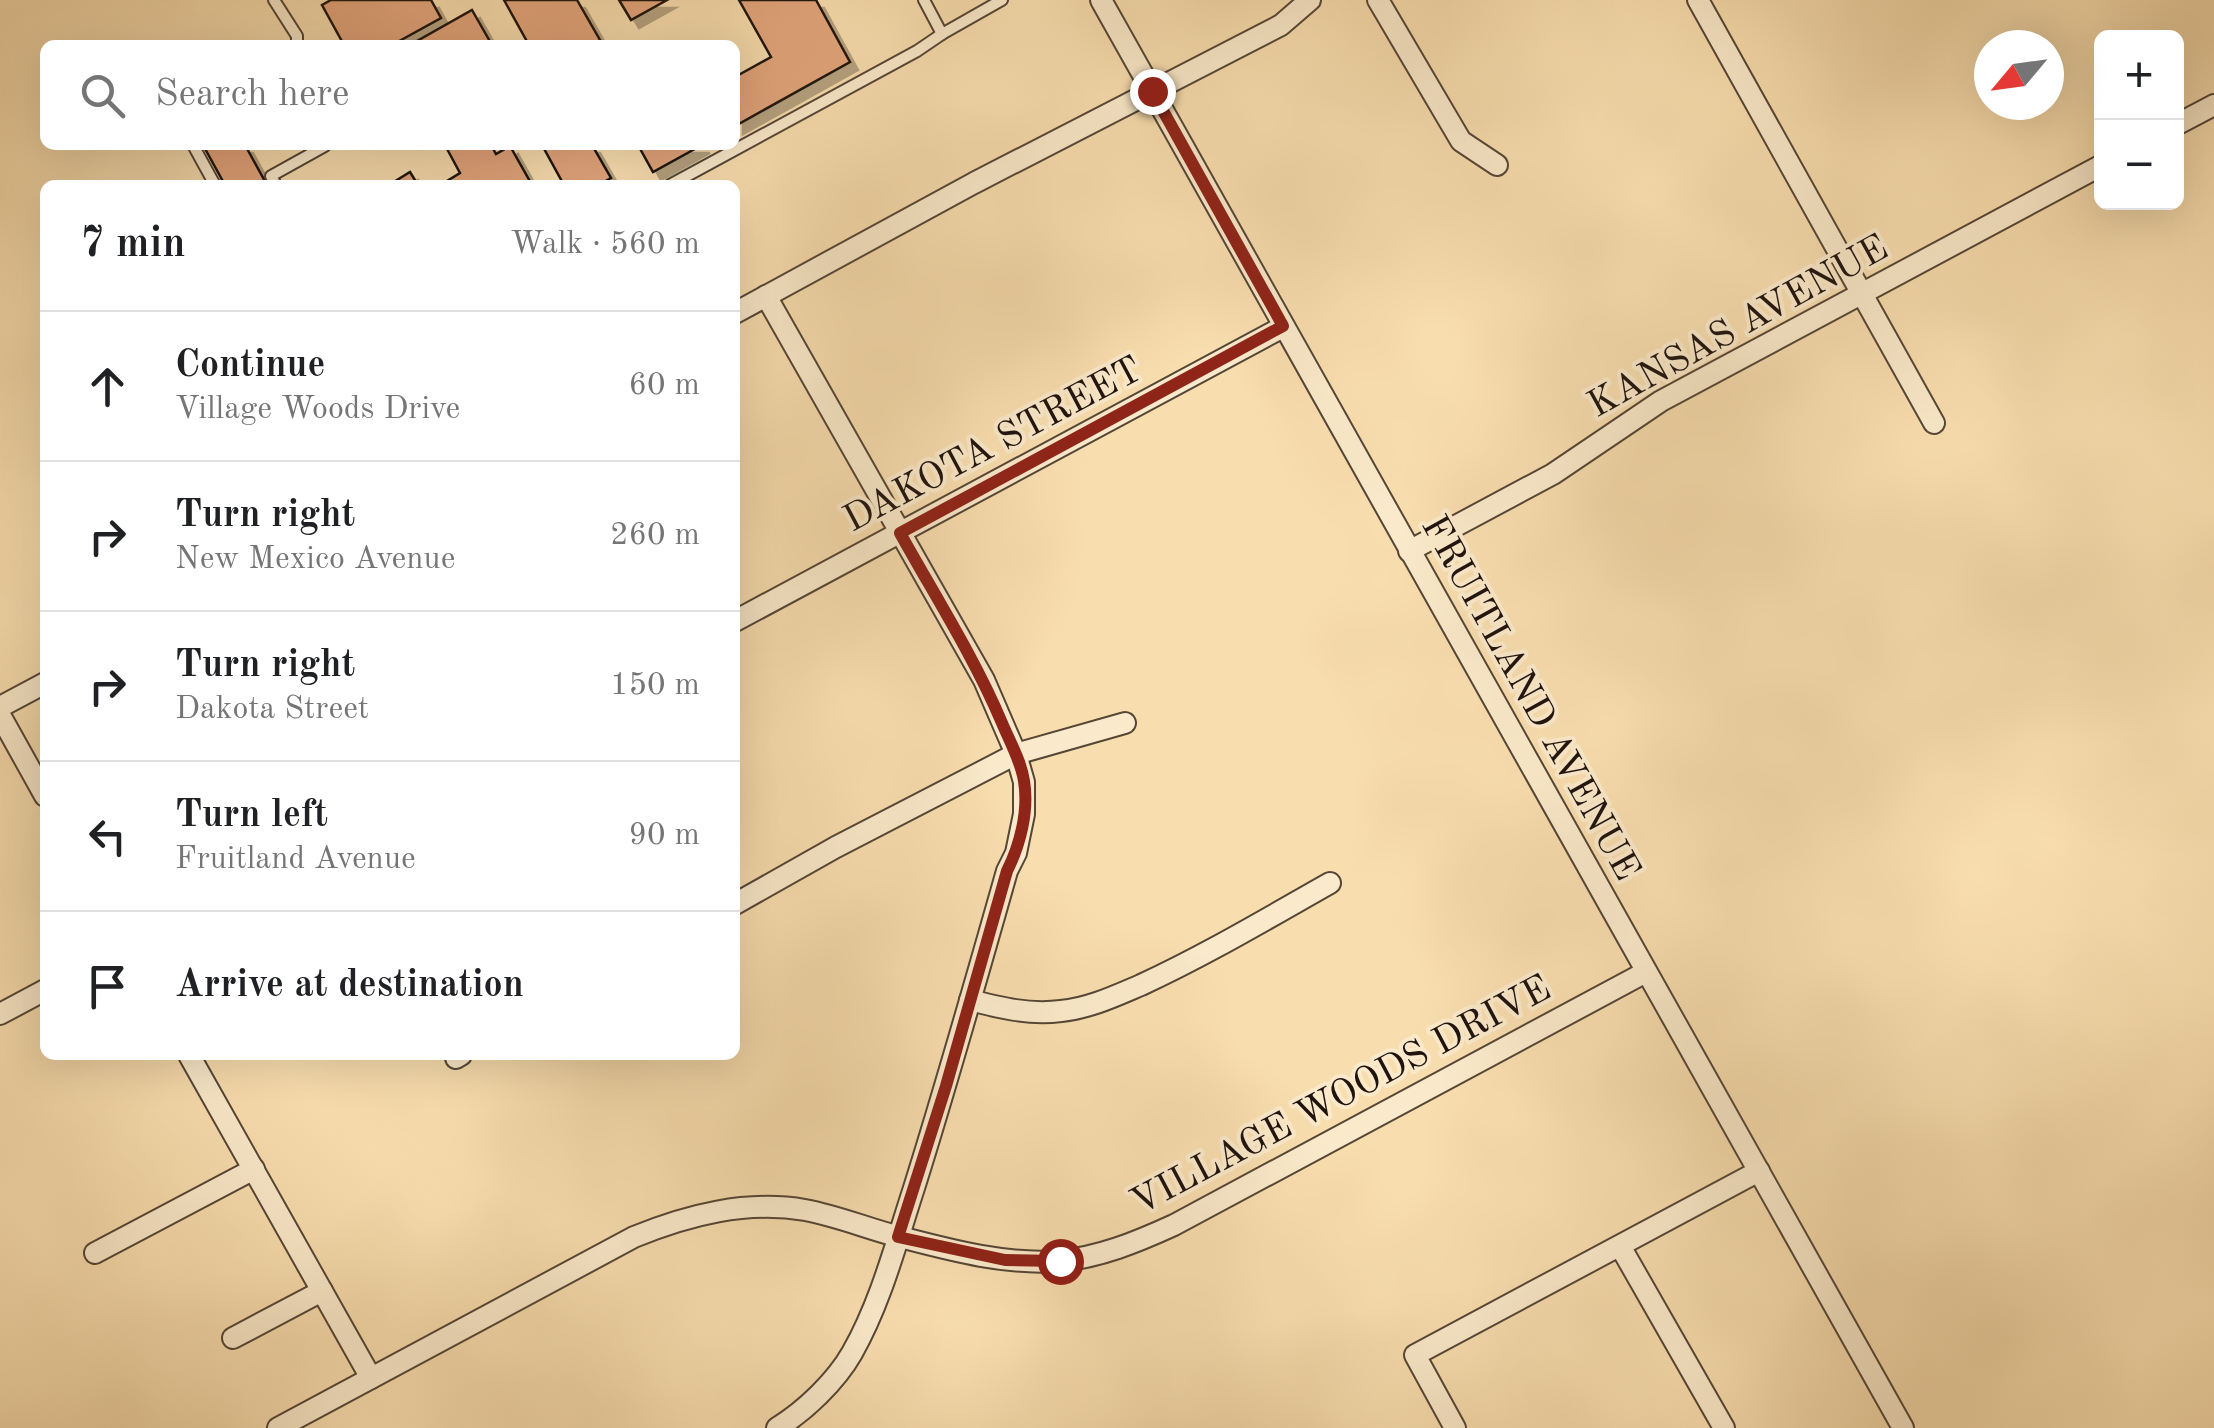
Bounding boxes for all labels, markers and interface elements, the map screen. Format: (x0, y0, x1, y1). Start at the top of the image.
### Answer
north arrow (1974, 30, 2064, 120)
map controls (2094, 30, 2184, 210)
button: + (2094, 30, 2184, 120)
search box (40, 40, 740, 150)
icon: search (75, 68, 130, 123)
route end (1130, 69, 1176, 115)
text: Search here (155, 76, 350, 114)
button: − (2094, 120, 2184, 210)
text: 7 min (80, 224, 186, 266)
text: Walk · 560 m (510, 229, 700, 261)
street label: KANSAS AVENUE (1582, 229, 1895, 426)
text: Continue (175, 347, 325, 385)
street label: DAKOTA STREET (838, 351, 1149, 540)
icon: ahead (80, 359, 135, 414)
text: 60 m (629, 370, 700, 402)
text: Village Woods Drive (175, 394, 460, 426)
text: Turn right (175, 497, 355, 535)
icon: right (80, 509, 135, 564)
street label: FRUITLAND AVENUE (1413, 510, 1646, 887)
text: 260 m (610, 520, 700, 552)
text: New Mexico Avenue (175, 544, 455, 576)
text: Turn right (175, 647, 355, 685)
icon: right (80, 659, 135, 714)
text: 150 m (610, 670, 700, 702)
text: Dakota Street (175, 694, 369, 726)
text: Turn left (175, 797, 328, 835)
icon: left (80, 809, 135, 864)
text: 90 m (629, 820, 700, 852)
text: Fruitland Avenue (175, 844, 416, 876)
icon: arrive (80, 959, 135, 1014)
text: Arrive at destination (175, 967, 524, 1005)
street label: VILLAGE WOODS DRIVE (1125, 970, 1557, 1224)
route start (1038, 1239, 1084, 1285)

